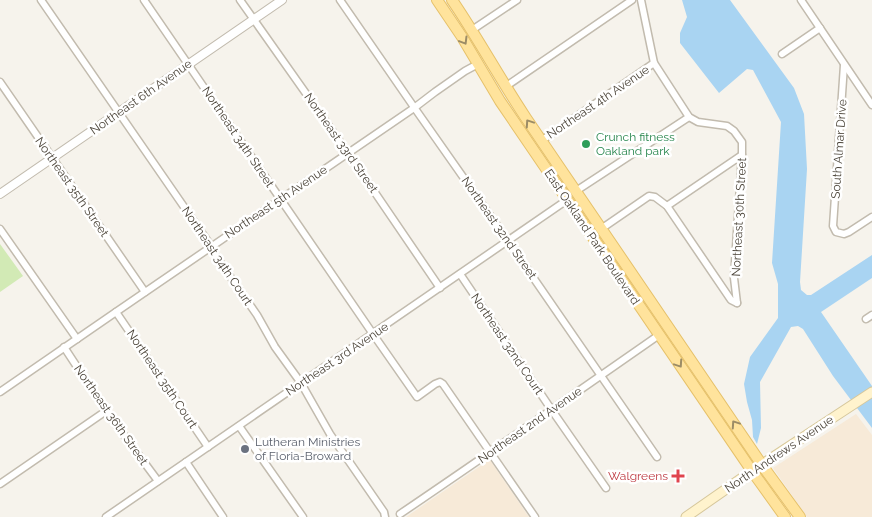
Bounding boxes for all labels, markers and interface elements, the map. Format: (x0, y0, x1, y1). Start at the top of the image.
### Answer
one-way arrow (457, 35, 467, 44)
street label: Northeast 6th Avenue (87, 57, 195, 137)
street label: Northeast 4th Avenue (544, 63, 652, 141)
street label: Northeast 34th Street (199, 84, 277, 190)
street label: Northeast 33rd Street (301, 90, 381, 196)
street label: South Almar Drive (829, 99, 849, 199)
one-way arrow (526, 120, 536, 129)
place label: Crunch fitness Oakland park (596, 130, 675, 158)
street label: Northeast 35th Street (32, 135, 112, 239)
marker: Crunch fitness Oakland park (580, 138, 592, 150)
street label: Northeast 30th Street (729, 157, 749, 277)
street label: Northeast 5th Avenue (222, 163, 330, 241)
street label: East Oakland Park Boulevard (541, 167, 643, 307)
street label: Northeast 32nd Street (458, 174, 540, 282)
street label: Northeast 34th Court (179, 204, 255, 308)
street label: Northeast 32nd Court (468, 291, 546, 397)
street label: Northeast 3rd Avenue (283, 319, 391, 399)
street label: Northeast 35th Court (124, 327, 200, 431)
one-way arrow (673, 358, 682, 367)
street label: Northeast 36th Street (71, 362, 151, 468)
street label: Northeast 2nd Avenue (475, 384, 585, 466)
street label: North Andrews Avenue (722, 412, 836, 496)
one-way arrow (732, 421, 741, 430)
place label: Lutheran Ministries of Floria-Broward (255, 435, 360, 463)
marker: Lutheran Ministries of Floria-Broward (239, 443, 251, 455)
place label: Walgreens (608, 469, 668, 483)
marker: Walgreens (672, 470, 684, 482)

